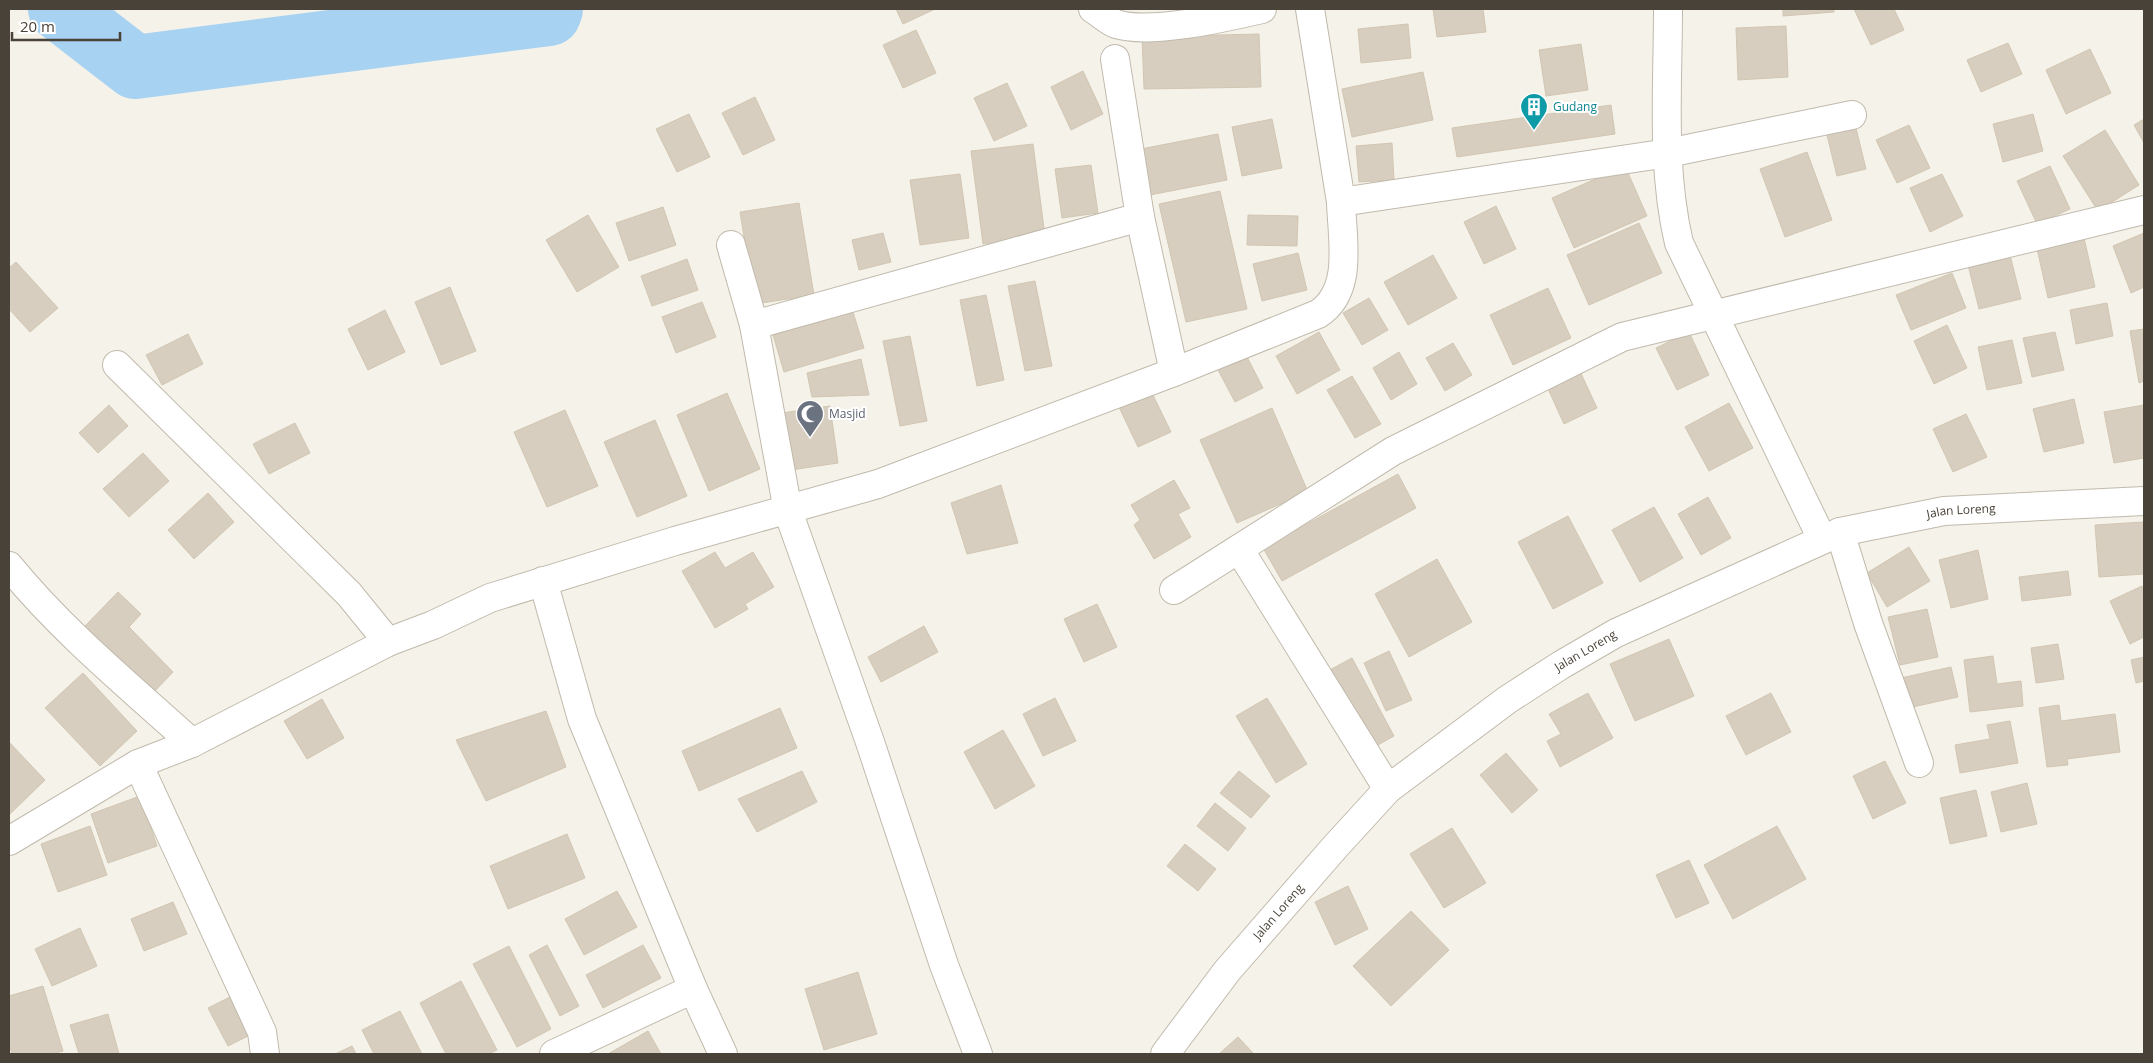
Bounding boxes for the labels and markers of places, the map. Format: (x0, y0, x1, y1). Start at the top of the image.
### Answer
building icon: Gudang (1519, 92, 1549, 131)
place label: Gudang (1553, 98, 1597, 115)
mosque icon: Masjid (795, 399, 825, 438)
place label: Masjid (829, 405, 866, 422)

